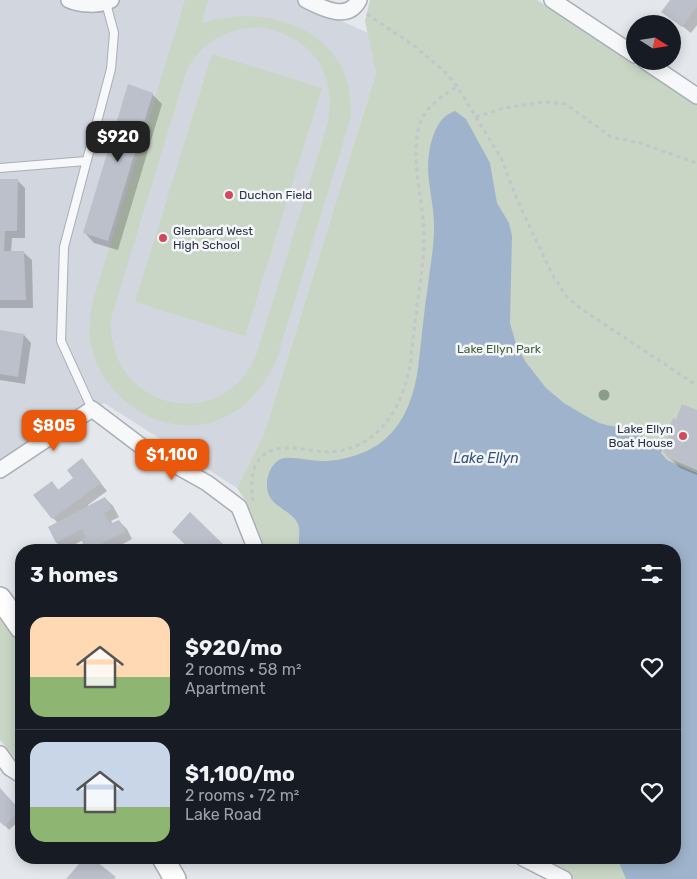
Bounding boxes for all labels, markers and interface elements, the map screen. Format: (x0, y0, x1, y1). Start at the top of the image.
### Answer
north arrow (626, 15, 681, 70)
map controls (626, 15, 681, 70)
pin: $920 (88, 120, 148, 163)
text: $920 (97, 127, 139, 146)
place label: Duchon Field (239, 188, 312, 202)
marker: Duchon Field (223, 189, 235, 201)
place label: Glenbard West High School (173, 224, 253, 252)
marker: Glenbard West High School (157, 232, 169, 244)
park label: Lake Ellyn Park (457, 342, 542, 356)
pin: $805 (24, 410, 84, 452)
text: $805 (33, 416, 75, 435)
place label: Lake Ellyn Boat House (608, 422, 673, 450)
marker: Lake Ellyn Boat House (677, 430, 689, 442)
pin: $1,100 (131, 438, 213, 481)
text: $1,100 (146, 445, 198, 464)
water label: Lake Ellyn (453, 450, 519, 467)
icon: filters (638, 560, 666, 588)
text: 3 homes (30, 562, 118, 587)
text: $920/mo (185, 635, 282, 660)
icon: home (70, 637, 130, 697)
icon: heart (638, 653, 666, 681)
text: 2 rooms · 58 m² (185, 660, 301, 679)
text: Apartment (185, 679, 265, 698)
text: $1,100/mo (185, 761, 295, 786)
icon: home (70, 762, 130, 822)
icon: heart (638, 778, 666, 806)
text: 2 rooms · 72 m² (185, 786, 299, 805)
text: Lake Road (185, 805, 262, 824)

